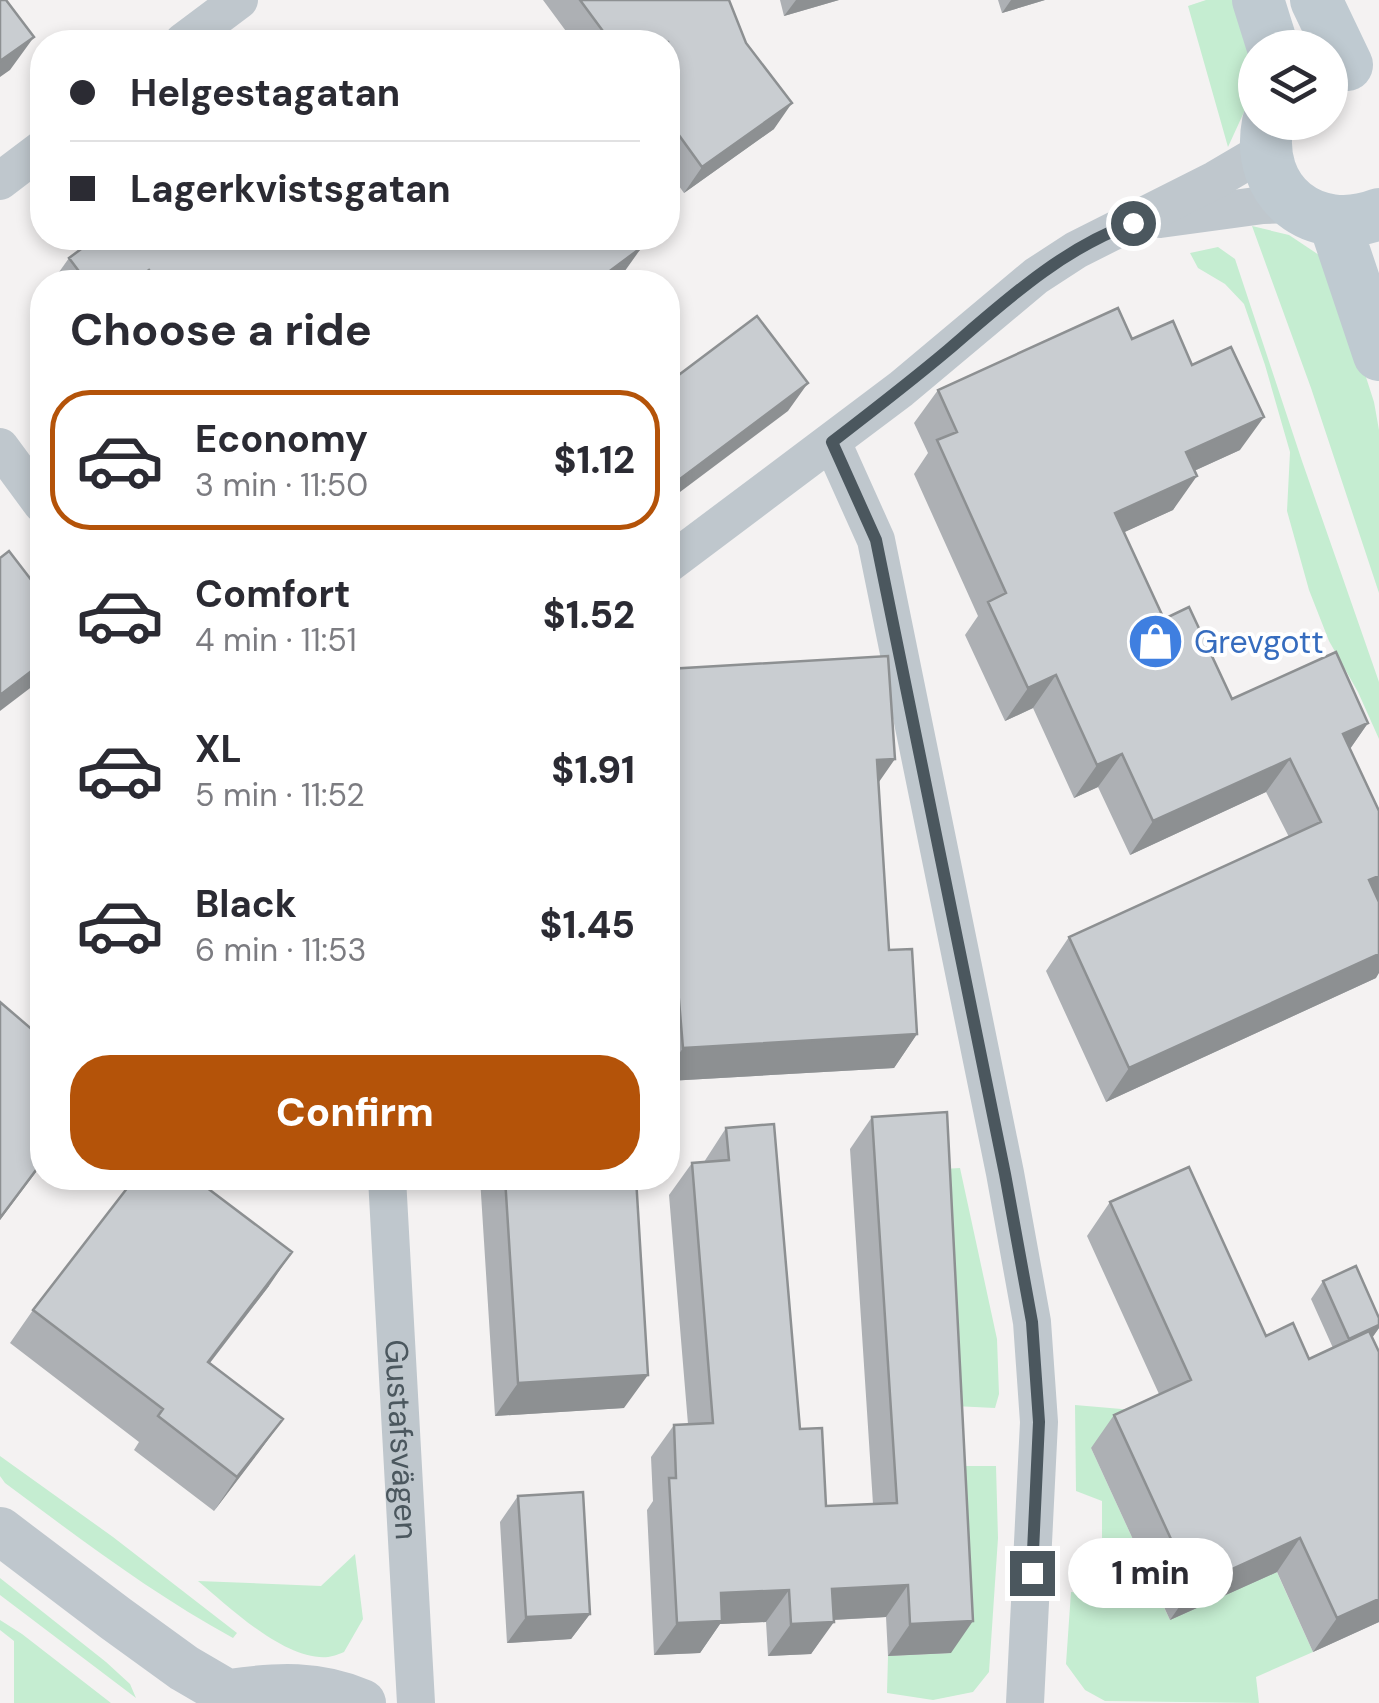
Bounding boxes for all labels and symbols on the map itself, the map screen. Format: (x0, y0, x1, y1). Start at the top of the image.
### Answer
route start (1111, 201, 1156, 246)
shop icon: Grevgott (1125, 612, 1185, 672)
place label: Grevgott (1194, 621, 1324, 663)
street label: Gustafsvägen (375, 1338, 428, 1541)
callout: 1 min (1067, 1538, 1232, 1608)
route end (1010, 1551, 1055, 1596)

